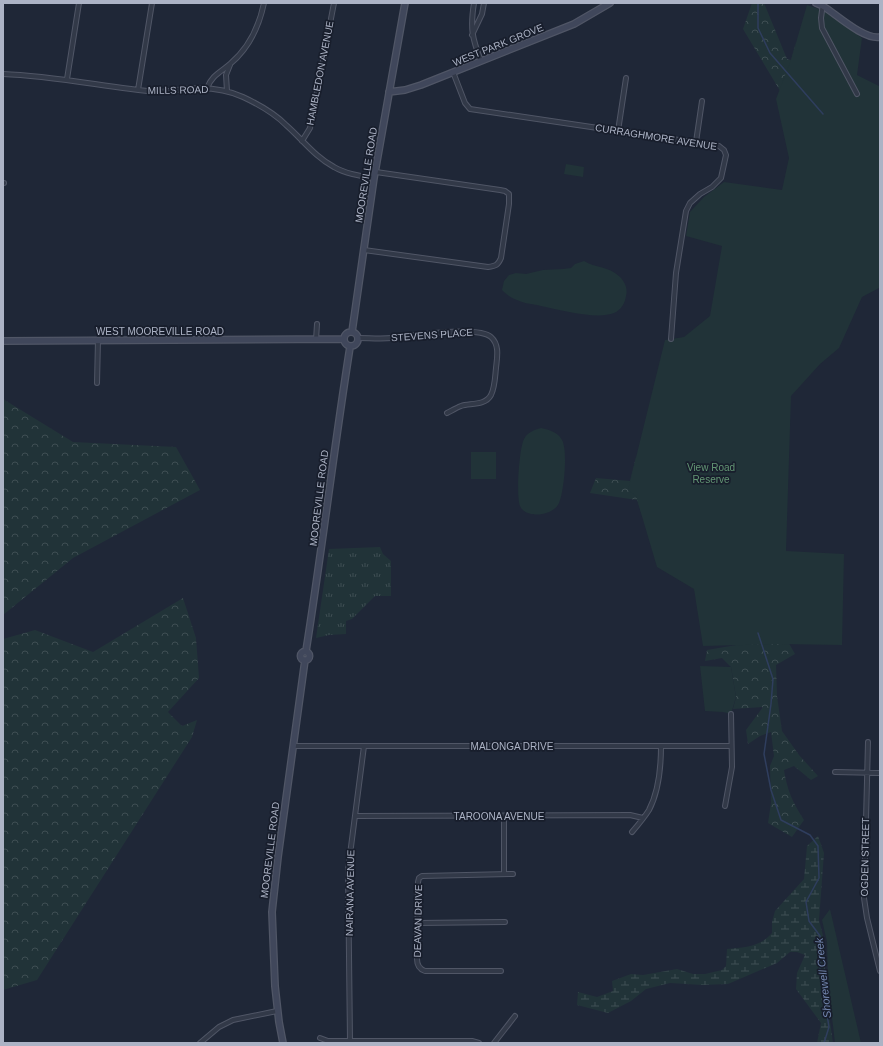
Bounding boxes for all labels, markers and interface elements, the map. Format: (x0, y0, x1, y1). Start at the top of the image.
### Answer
street label: HAMBLEDON AVENUE (304, 20, 336, 126)
street label: WEST PARK GROVE (451, 22, 545, 68)
street label: MILLS ROAD (148, 84, 208, 96)
street label: CURRAGHMORE AVENUE (594, 122, 718, 152)
street label: MOOREVILLE ROAD (353, 126, 379, 224)
street label: WEST MOOREVILLE ROAD (96, 326, 224, 337)
street label: STEVENS PLACE (391, 327, 474, 343)
street label: MOOREVILLE ROAD (308, 449, 330, 547)
park label: View Road Reserve (687, 462, 735, 485)
street label: MALONGA DRIVE (471, 741, 554, 752)
street label: MOOREVILLE ROAD (259, 801, 281, 899)
street label: TAROONA AVENUE (454, 811, 545, 822)
street label: OGDEN STREET (859, 817, 871, 897)
street label: NAIRANA AVENUE (344, 849, 356, 936)
street label: DEAVAN DRIVE (412, 884, 424, 958)
water label: Shorewell Creek (813, 937, 833, 1019)

